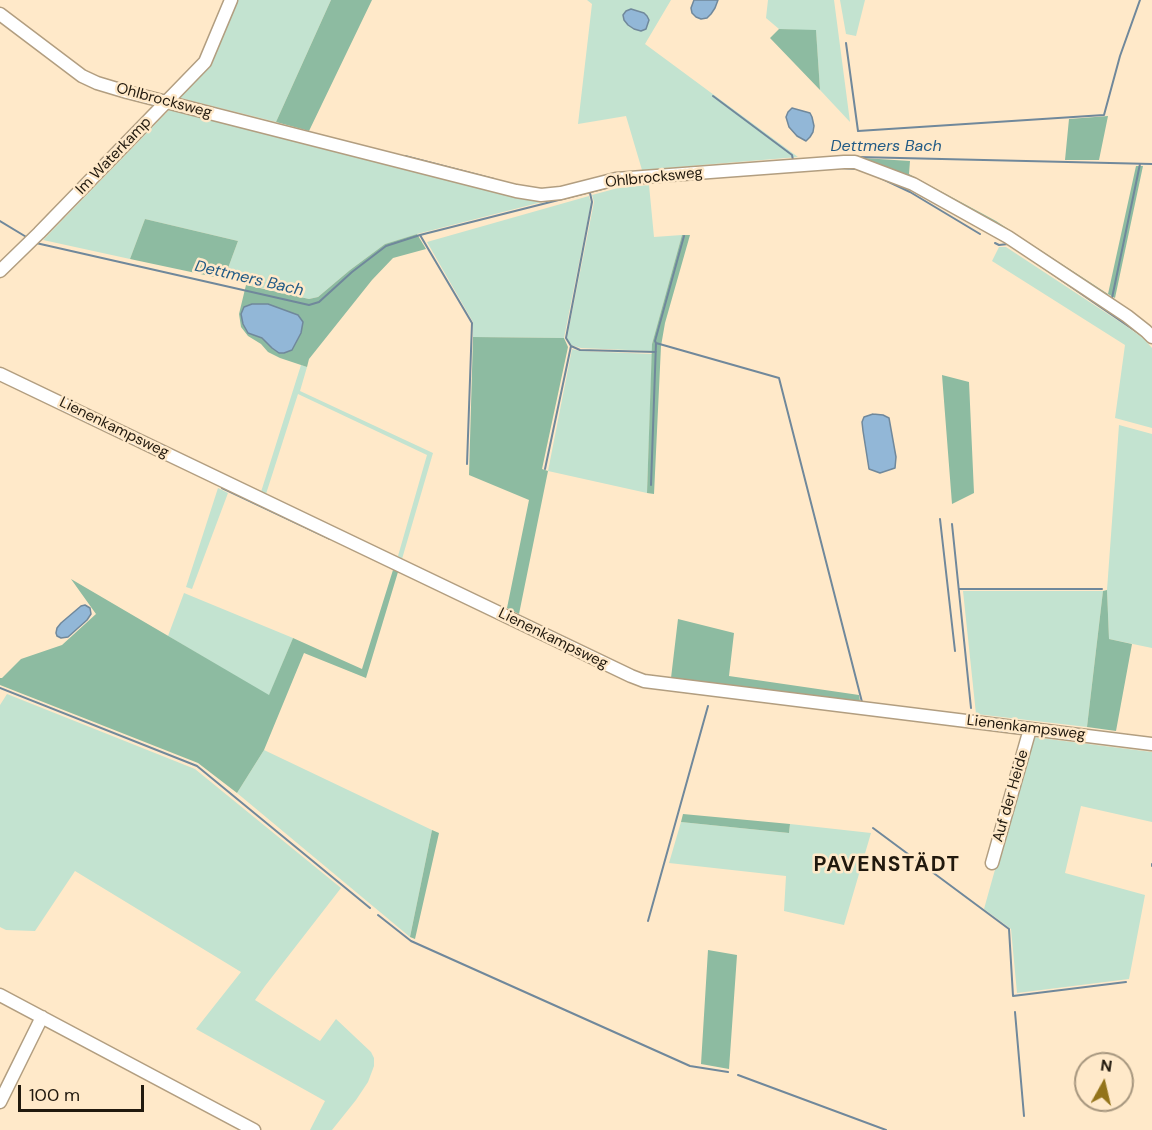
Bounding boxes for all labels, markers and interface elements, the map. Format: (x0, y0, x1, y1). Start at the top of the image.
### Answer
street label: Ohlbrocksweg (114, 80, 214, 122)
street label: Im Waterkamp (73, 114, 155, 198)
water label: Dettmers Bach (830, 137, 942, 157)
street label: Ohlbrocksweg (604, 164, 704, 192)
water label: Dettmers Bach (193, 257, 305, 301)
street label: Lienenkampsweg (56, 394, 172, 462)
street label: Lienenkampsweg (495, 605, 611, 673)
street label: Lienenkampsweg (966, 712, 1086, 744)
street label: Auf der Heide (989, 748, 1033, 844)
district label: PAVENSTÄDT (813, 852, 961, 878)
north arrow (1074, 1052, 1134, 1112)
text: N (1099, 1054, 1114, 1077)
scale bar (21, 1073, 147, 1111)
text: 100 m (29, 1083, 80, 1107)

